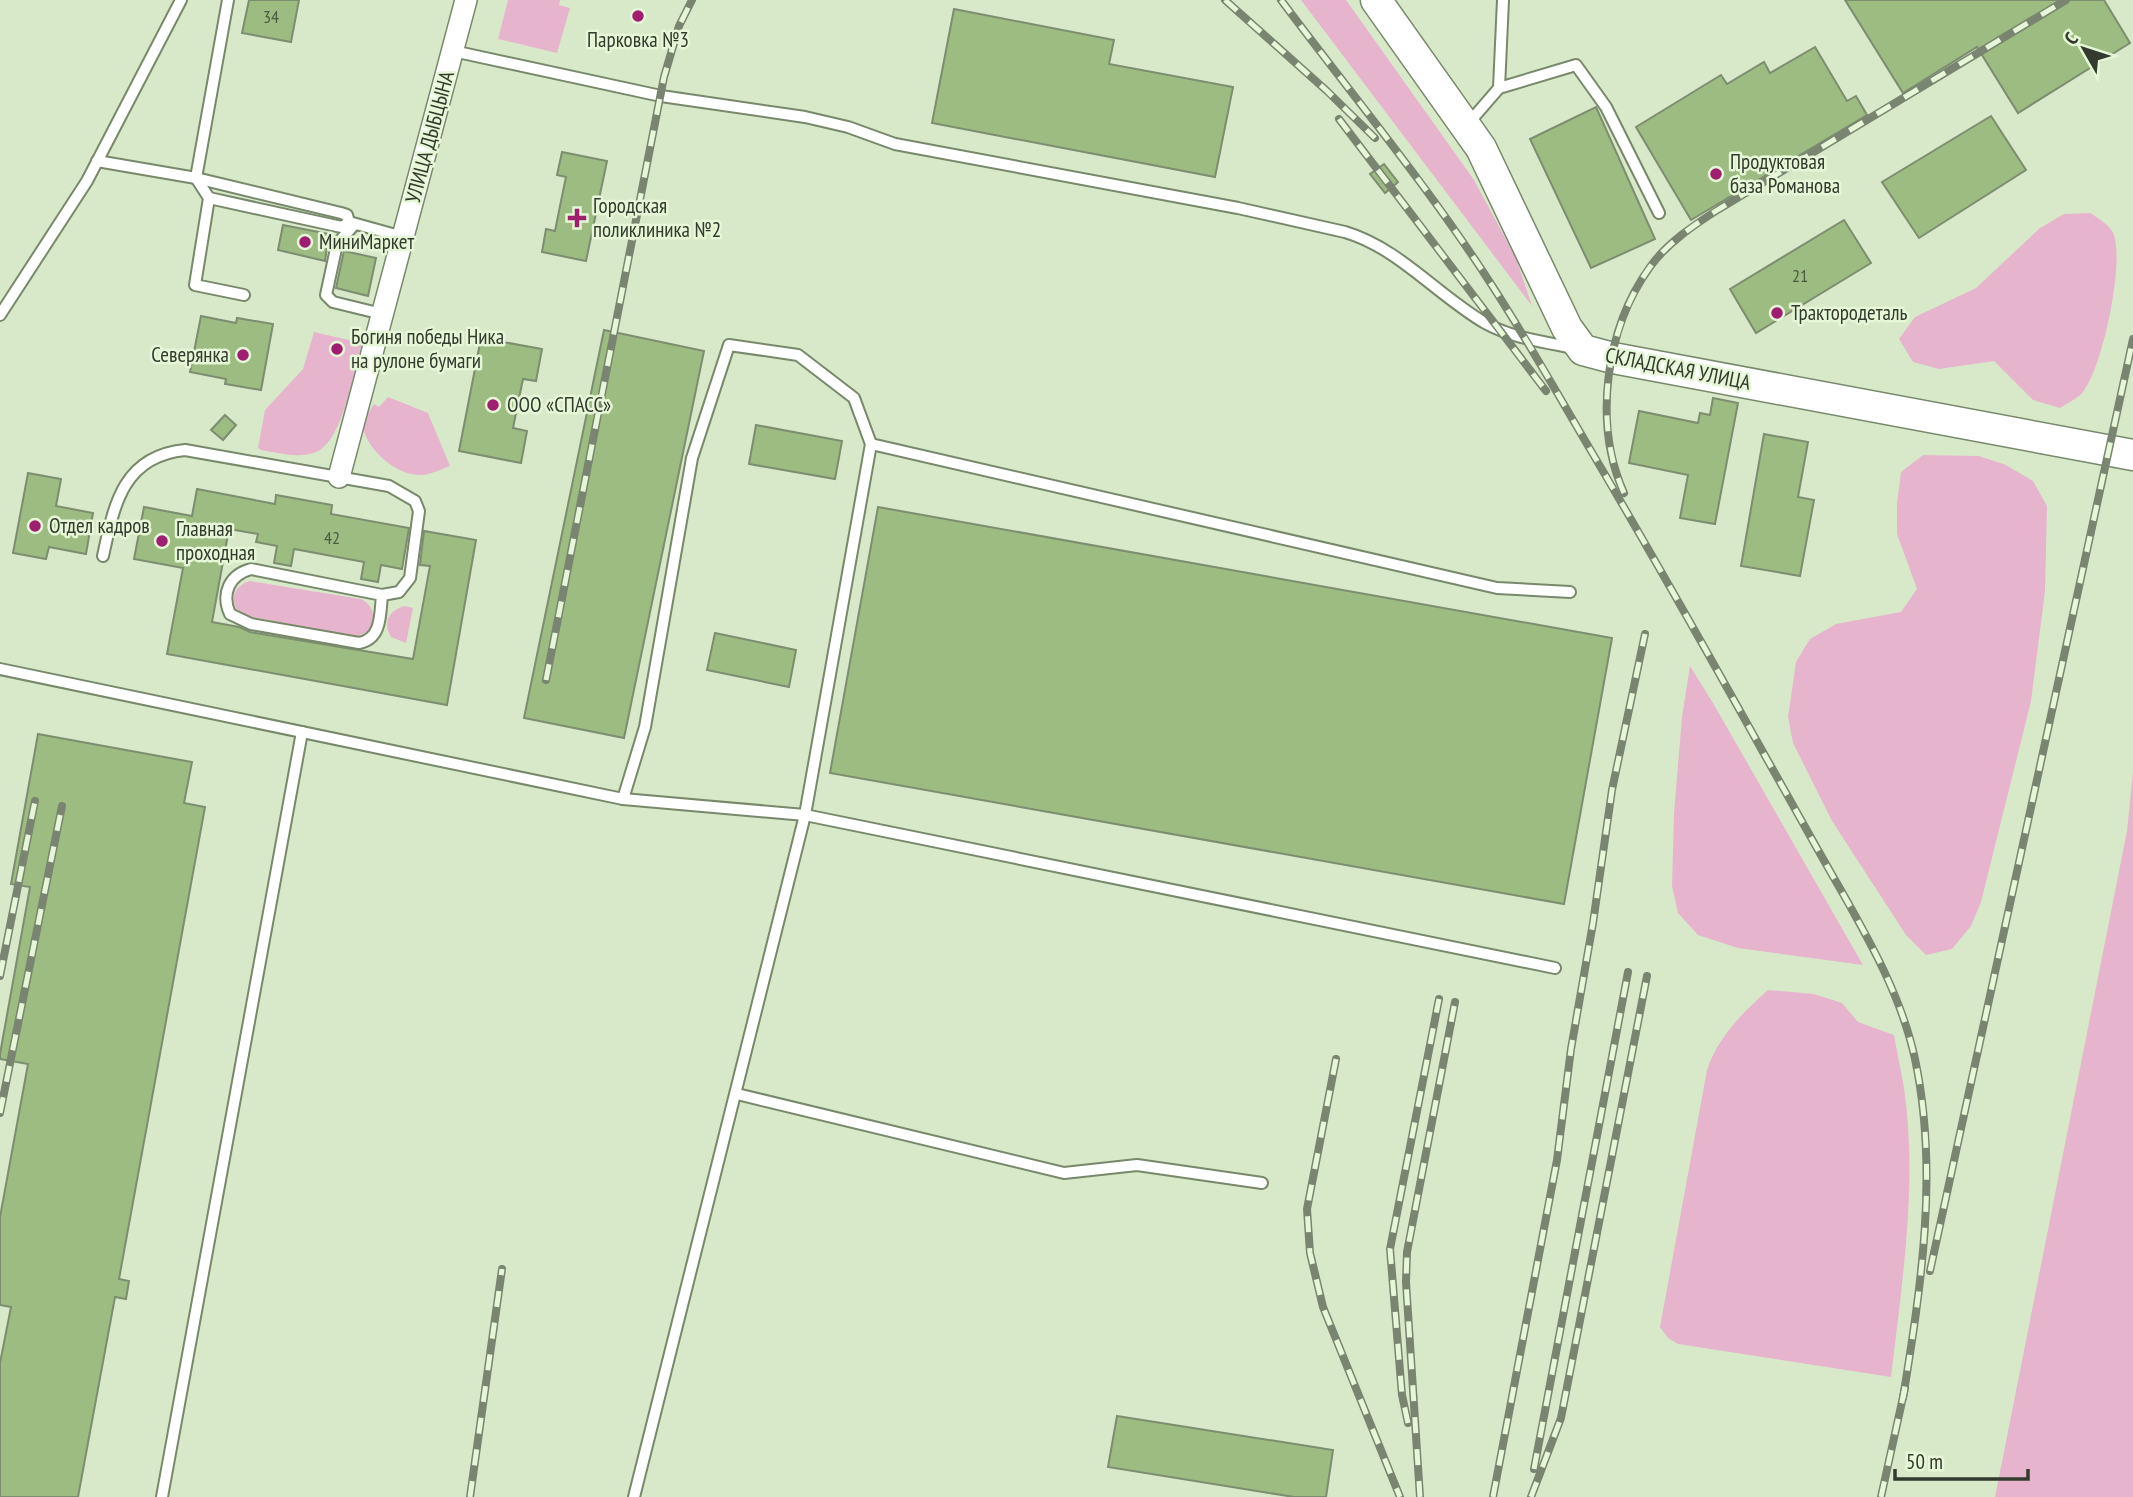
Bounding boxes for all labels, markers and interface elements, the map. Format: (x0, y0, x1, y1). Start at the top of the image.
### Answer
house number: 34 (263, 5, 279, 28)
marker: Парковка №3 (630, 8, 646, 24)
north arrow (2049, 14, 2119, 84)
place label: Парковка №3 (587, 26, 689, 53)
text: С (2059, 27, 2083, 49)
street label: УЛИЦА ДЫБЦЫНА (399, 68, 460, 206)
place label: Продуктовая база Романова (1730, 148, 1840, 199)
marker: Продуктовая база Романова (1708, 166, 1724, 182)
place label: Городская поликлиника №2 (593, 192, 721, 243)
marker: Городская поликлиника №2 (567, 208, 587, 228)
place label: MиниMаркет (319, 228, 414, 255)
marker: MиниMаркет (297, 234, 313, 250)
house number: 21 (1792, 264, 1808, 287)
place label: Трактородеталь (1791, 299, 1907, 326)
marker: Трактородеталь (1769, 305, 1785, 321)
place label: Богиня победы Ника на рулоне бумаги (351, 323, 504, 374)
place label: Северянка (151, 341, 229, 368)
marker: Богиня победы Ника на рулоне бумаги (329, 341, 345, 357)
street label: СКЛАДСКАЯ УЛИЦА (1603, 341, 1753, 396)
marker: Северянка (235, 347, 251, 363)
place label: ООО «СПАСС» (507, 391, 611, 418)
marker: ООО «СПАСС» (485, 397, 501, 413)
place label: Отдел кадров (49, 512, 150, 539)
place label: Главная проходная (176, 515, 255, 566)
marker: Отдел кадров (27, 518, 43, 534)
house number: 42 (324, 526, 340, 549)
marker: Главная проходная (154, 533, 170, 549)
scale bar (1895, 1438, 2028, 1482)
text: 50 m (1906, 1448, 1943, 1475)

